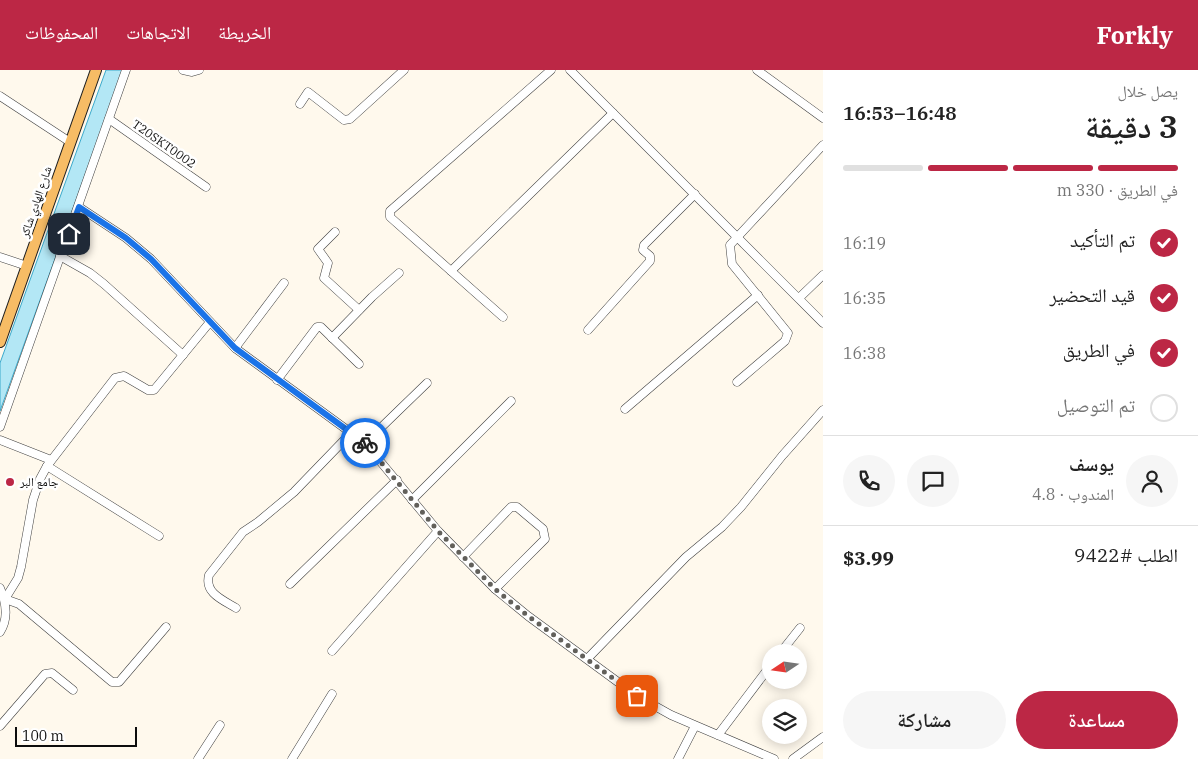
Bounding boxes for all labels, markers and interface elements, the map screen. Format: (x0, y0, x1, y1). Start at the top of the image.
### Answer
text: Forkly (1097, 19, 1173, 51)
text: المحفوظات (25, 21, 98, 44)
text: الاتجاهات (126, 21, 190, 44)
text: الخريطة (218, 21, 271, 44)
text: يصل خلال (1117, 81, 1178, 101)
text: 16:48–16:53 (843, 101, 957, 125)
text: 3 دقيقة (1085, 105, 1178, 147)
street label: T20SKT0002 (130, 116, 199, 171)
street label: شارع الهادي شاكر (16, 164, 58, 241)
text: في الطريق · 330 m (1057, 180, 1178, 200)
pin (48, 213, 90, 255)
icon: home (55, 220, 83, 248)
text: تم التأكيد (1070, 228, 1135, 252)
icon: check (1150, 229, 1178, 257)
text: 16:19 (843, 233, 886, 253)
text: قيد التحضير (1049, 283, 1135, 307)
icon: check (1150, 284, 1178, 312)
text: 16:35 (843, 288, 886, 308)
text: في الطريق (1063, 338, 1135, 362)
icon: check (1150, 339, 1178, 367)
text: 16:38 (843, 343, 886, 363)
text: تم التوصيل (1057, 393, 1135, 417)
courier (340, 418, 390, 468)
icon: bike (351, 429, 379, 457)
text: يوسف (1069, 452, 1114, 476)
button: phone (843, 455, 895, 507)
button: chat (907, 455, 959, 507)
button: person (1126, 455, 1178, 507)
place label: جامع البر (19, 474, 59, 489)
marker: جامع البر (4, 476, 16, 488)
text: المندوب · 4.8 (1032, 484, 1114, 504)
text: الطلب #9422 (1074, 543, 1178, 567)
text: $3.99 (843, 546, 894, 570)
north arrow (762, 644, 808, 689)
map controls (762, 644, 807, 744)
pin (616, 675, 658, 717)
icon: bag (623, 682, 651, 710)
button: مشاركة (843, 691, 1006, 749)
button: مساعدة (1016, 691, 1178, 749)
button: layers (762, 699, 807, 744)
scale bar (15, 724, 138, 747)
text: 100 m (22, 727, 64, 745)

